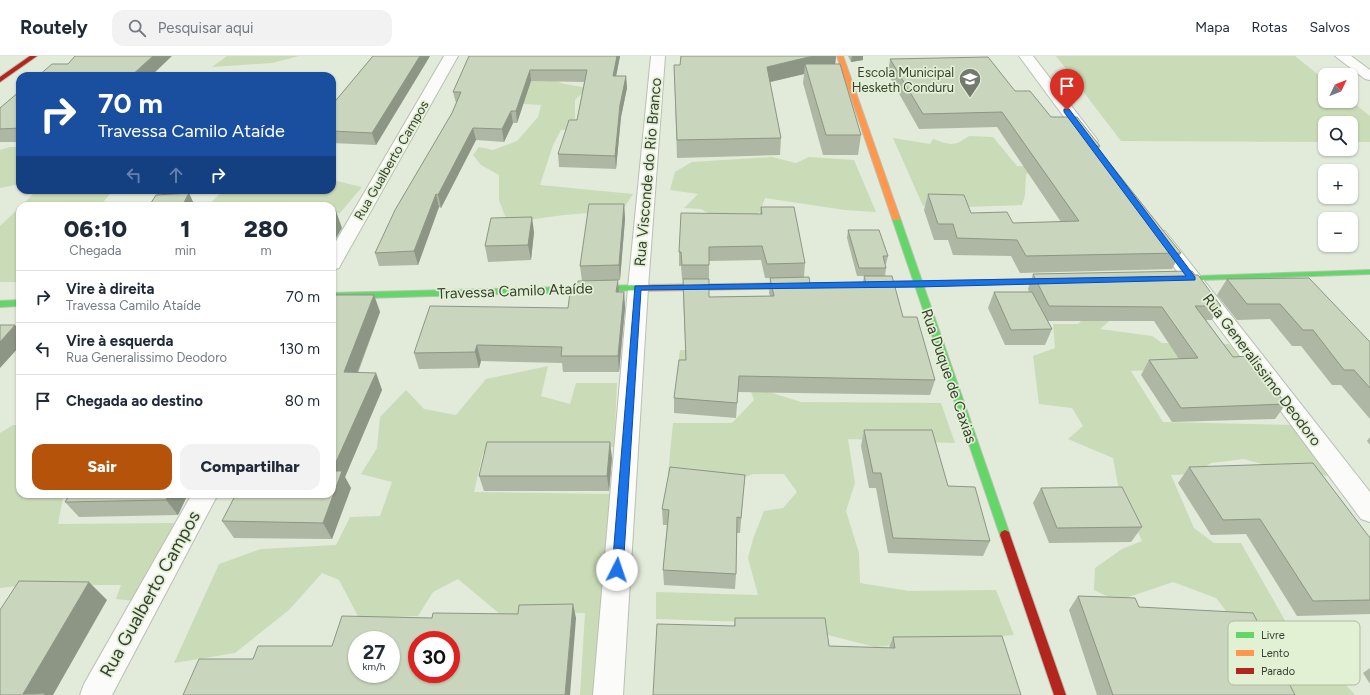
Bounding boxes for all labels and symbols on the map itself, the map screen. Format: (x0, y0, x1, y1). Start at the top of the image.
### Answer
place label: Escola Municipal Hesketh Conduru (852, 65, 954, 95)
school or university icon: Escola Municipal Hesketh Conduru (957, 66, 983, 99)
north arrow (1318, 68, 1358, 108)
pin (1050, 69, 1084, 110)
street label: Rua Visconde do Rio Branco (631, 77, 665, 267)
street label: Rua Gualberto Campos (351, 98, 432, 222)
street label: Travessa Camilo Ataíde (437, 279, 593, 303)
street label: Rua Generalissimo Deodoro (1199, 290, 1325, 450)
street label: Rua Duque de Caxias (918, 306, 980, 446)
street label: Rua Gualberto Campos (95, 507, 205, 681)
position arrow (596, 549, 638, 591)
legend (1228, 621, 1360, 685)
text: Livre (1261, 629, 1285, 642)
speed limit sign: 30 (408, 631, 460, 683)
text: Lento (1261, 647, 1289, 660)
text: Parado (1261, 665, 1295, 678)

